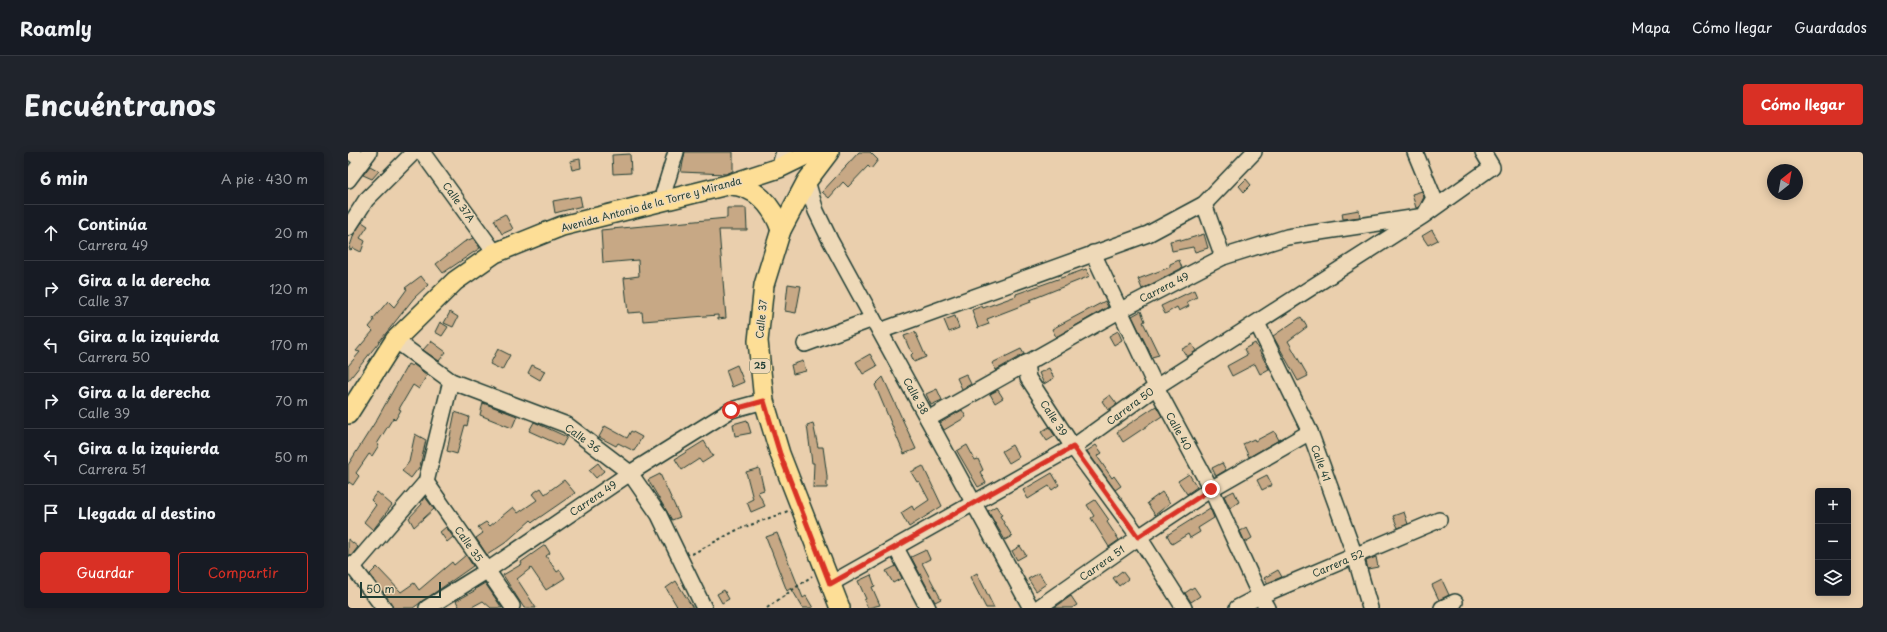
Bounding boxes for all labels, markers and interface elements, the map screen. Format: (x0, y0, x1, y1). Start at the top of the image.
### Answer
text: Roamly (20, 14, 92, 42)
text: Mapa (1632, 17, 1670, 38)
text: Cómo llegar (1692, 17, 1772, 38)
text: Guardados (1794, 17, 1867, 38)
text: Encuéntranos (24, 83, 216, 126)
button: Cómo llegar (1743, 84, 1863, 125)
north arrow (1767, 164, 1803, 200)
text: 6 min (40, 165, 88, 191)
text: A pie · 430 m (221, 169, 308, 188)
street label: Avenida Antonio de la Torre y Miranda (559, 172, 743, 236)
street label: Calle 37A (440, 178, 479, 225)
text: Continúa (78, 212, 147, 235)
icon: ahead (40, 222, 62, 244)
text: 20 m (274, 223, 308, 242)
text: Carrera 49 (78, 235, 148, 254)
text: Gira a la derecha (78, 268, 210, 291)
street label: Carrera 49 (1136, 268, 1191, 305)
icon: right (40, 278, 62, 300)
text: 120 m (269, 279, 308, 298)
text: Calle 37 (78, 291, 129, 310)
street label: Calle 37 (751, 298, 770, 339)
text: Gira a la izquierda (78, 324, 219, 347)
icon: left (40, 334, 62, 356)
text: 170 m (270, 335, 308, 354)
text: Carrera 50 (78, 347, 150, 366)
road number: 25 (750, 359, 770, 373)
street label: Calle 38 (900, 374, 933, 417)
text: Gira a la derecha (78, 380, 210, 403)
street label: Carrera 50 (1103, 383, 1157, 428)
icon: right (40, 390, 62, 412)
text: 70 m (275, 391, 308, 410)
street label: Calle 39 (1037, 397, 1072, 439)
route start (722, 401, 740, 419)
text: Calle 39 (78, 403, 130, 422)
street label: Calle 40 (1163, 409, 1196, 453)
street label: Calle 36 (562, 419, 604, 456)
text: Gira a la izquierda (78, 436, 219, 459)
street label: Calle 41 (1308, 442, 1335, 483)
icon: left (40, 446, 62, 468)
text: 50 m (274, 447, 308, 466)
text: Carrera 51 (78, 459, 146, 478)
street label: Carrera 49 (566, 476, 619, 519)
route end (1202, 480, 1220, 498)
map controls (1815, 488, 1851, 596)
button: + (1815, 488, 1851, 524)
text: Llegada al destino (78, 501, 216, 524)
icon: arrive (40, 502, 62, 524)
street label: Calle 35 (452, 523, 487, 565)
button: − (1815, 524, 1851, 560)
street label: Carrera 51 (1076, 541, 1127, 584)
street label: Carrera 52 (1310, 545, 1366, 580)
button: Guardar (40, 552, 170, 593)
button: Compartir (178, 552, 308, 593)
button: layers (1815, 560, 1851, 596)
scale bar (360, 580, 441, 599)
text: 50 m (366, 580, 395, 597)

